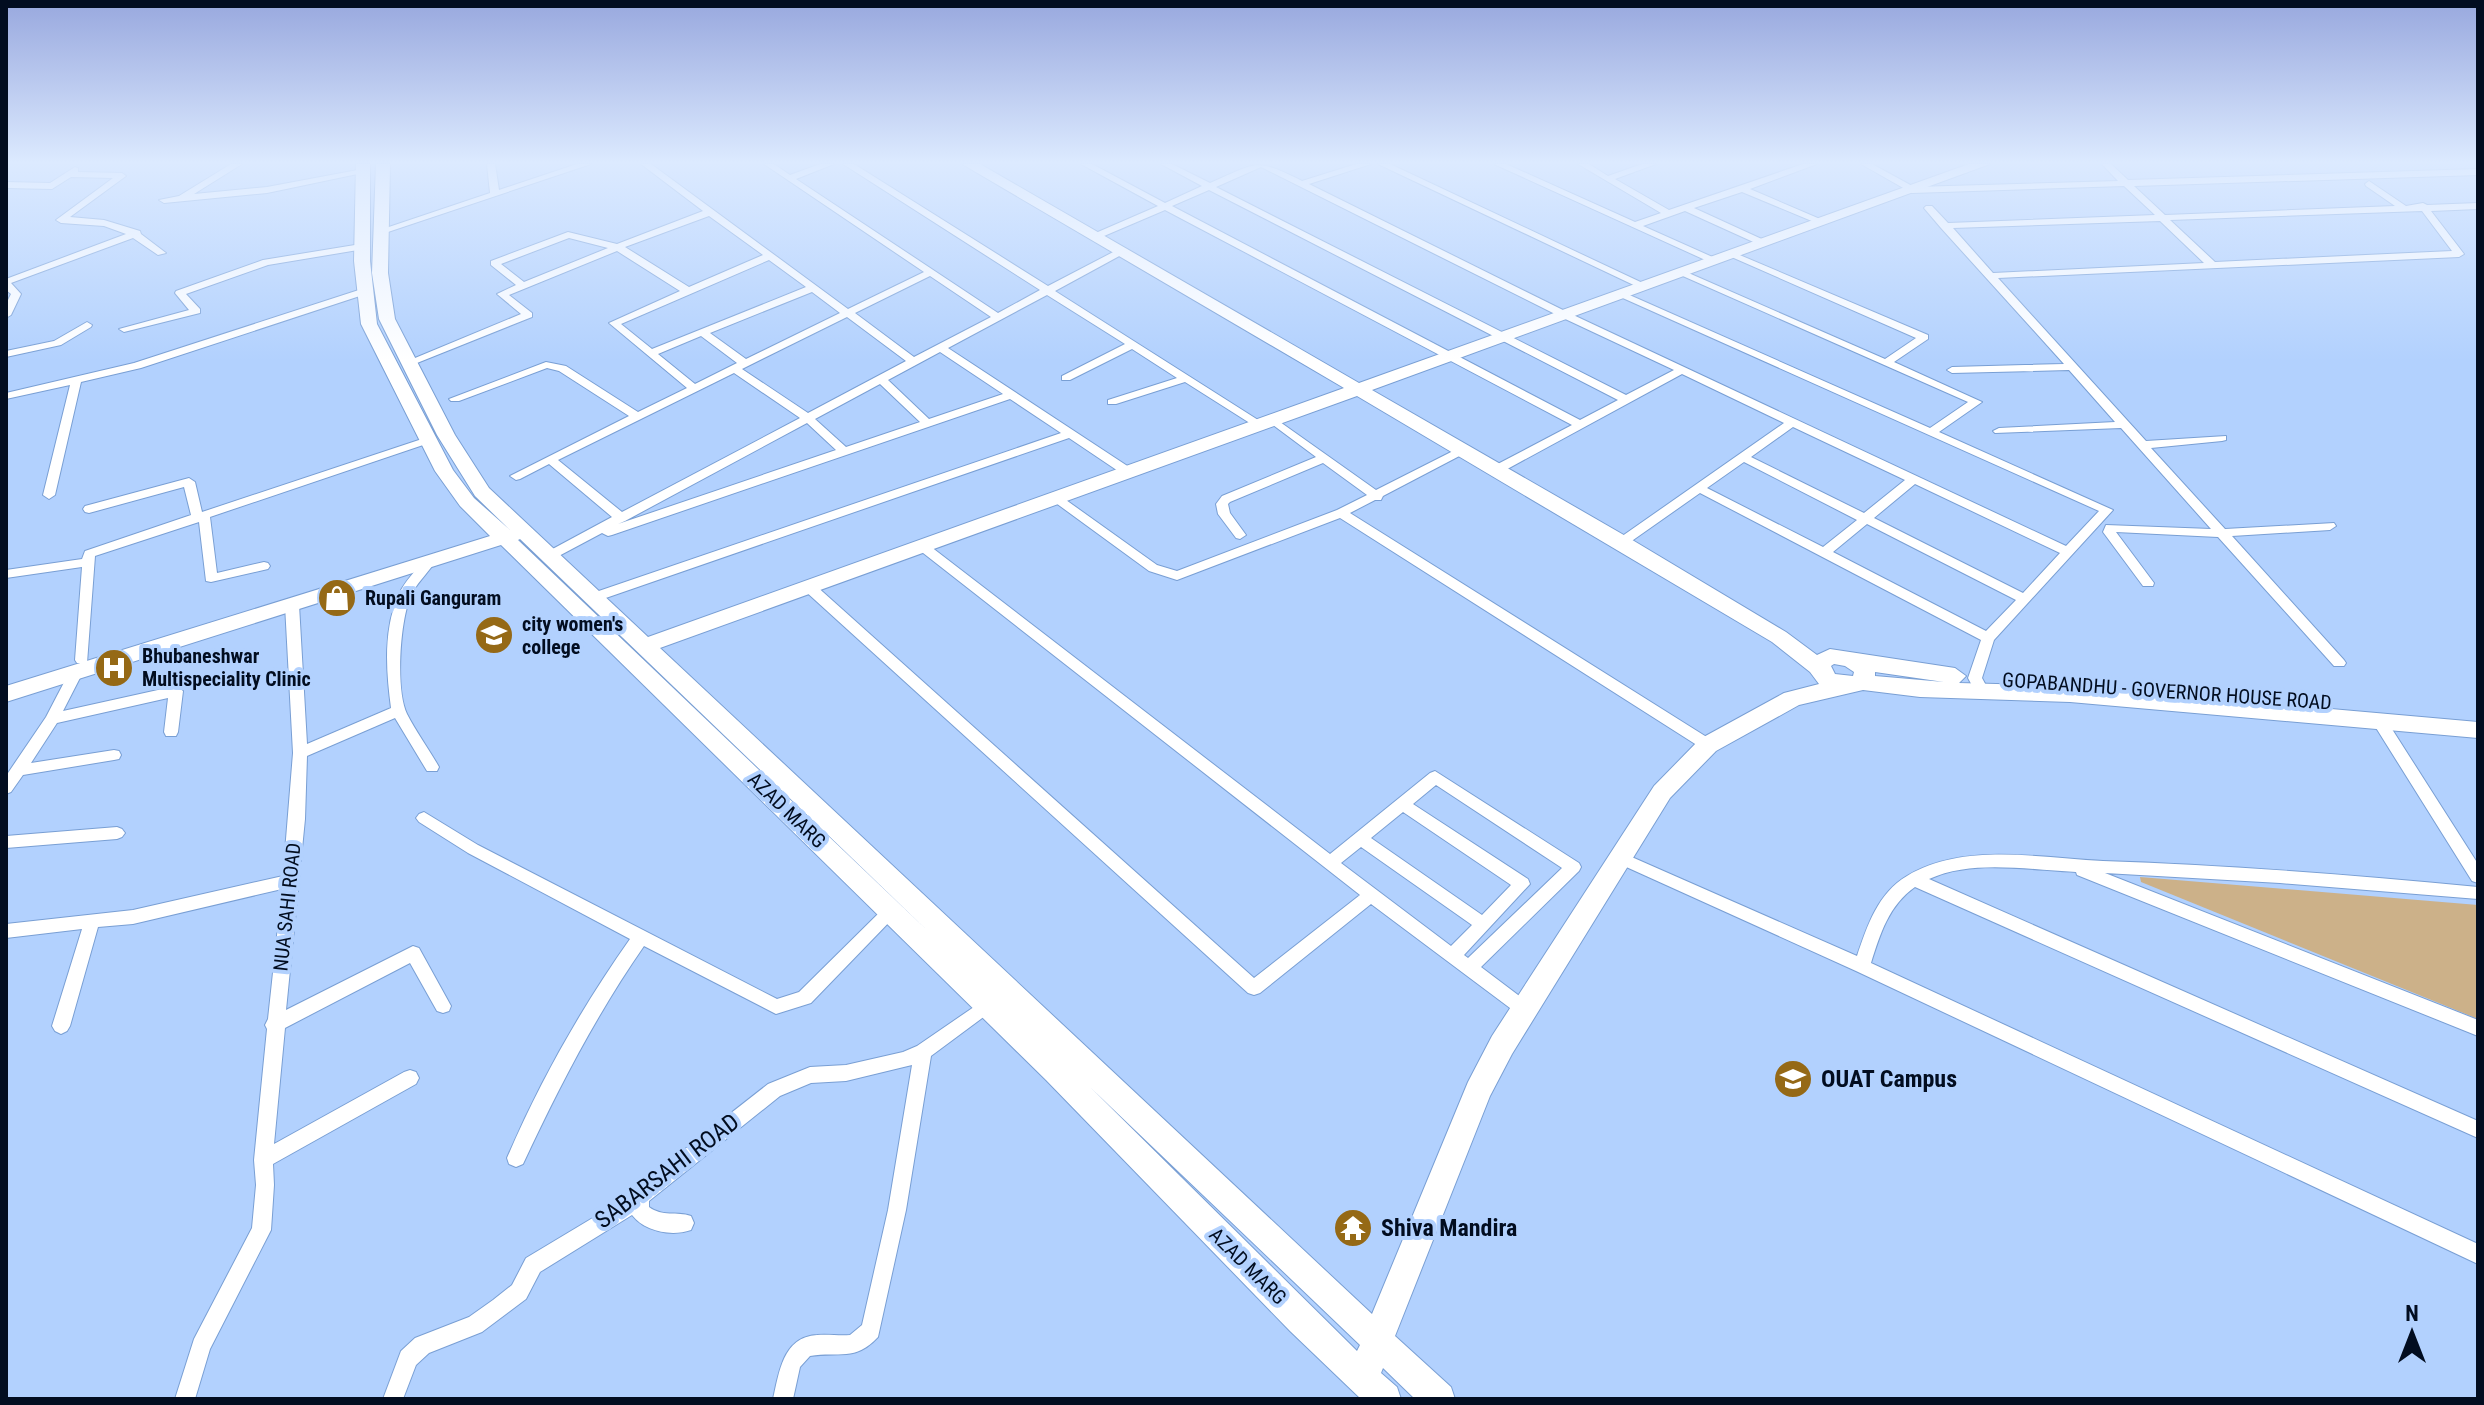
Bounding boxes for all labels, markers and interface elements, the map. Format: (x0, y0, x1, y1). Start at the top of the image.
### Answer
shop icon: Rupali Ganguram (316, 577, 358, 619)
place label: Rupali Ganguram (365, 586, 501, 610)
place label: city women's college (522, 612, 623, 659)
school or university icon: city women's college (473, 614, 515, 656)
place label: Bhubaneshwar Multispeciality Clinic (142, 644, 311, 691)
hospital icon: Bhubaneshwar Multispeciality Clinic (93, 647, 135, 689)
street label: GOPABANDHU - GOVERNOR HOUSE ROAD (2002, 668, 2332, 714)
street label: AZAD MARG (743, 767, 831, 853)
street label: NUA SAHI ROAD (268, 842, 306, 972)
school or university icon: OUAT Campus (1772, 1058, 1814, 1100)
place label: OUAT Campus (1821, 1065, 1957, 1093)
street label: SABARSAHI ROAD (589, 1108, 745, 1234)
temple icon: Shiva Mandira (1332, 1207, 1374, 1249)
place label: Shiva Mandira (1381, 1214, 1517, 1242)
street label: AZAD MARG (1205, 1223, 1291, 1309)
north arrow (2372, 1293, 2452, 1373)
text: N (2405, 1301, 2419, 1326)

